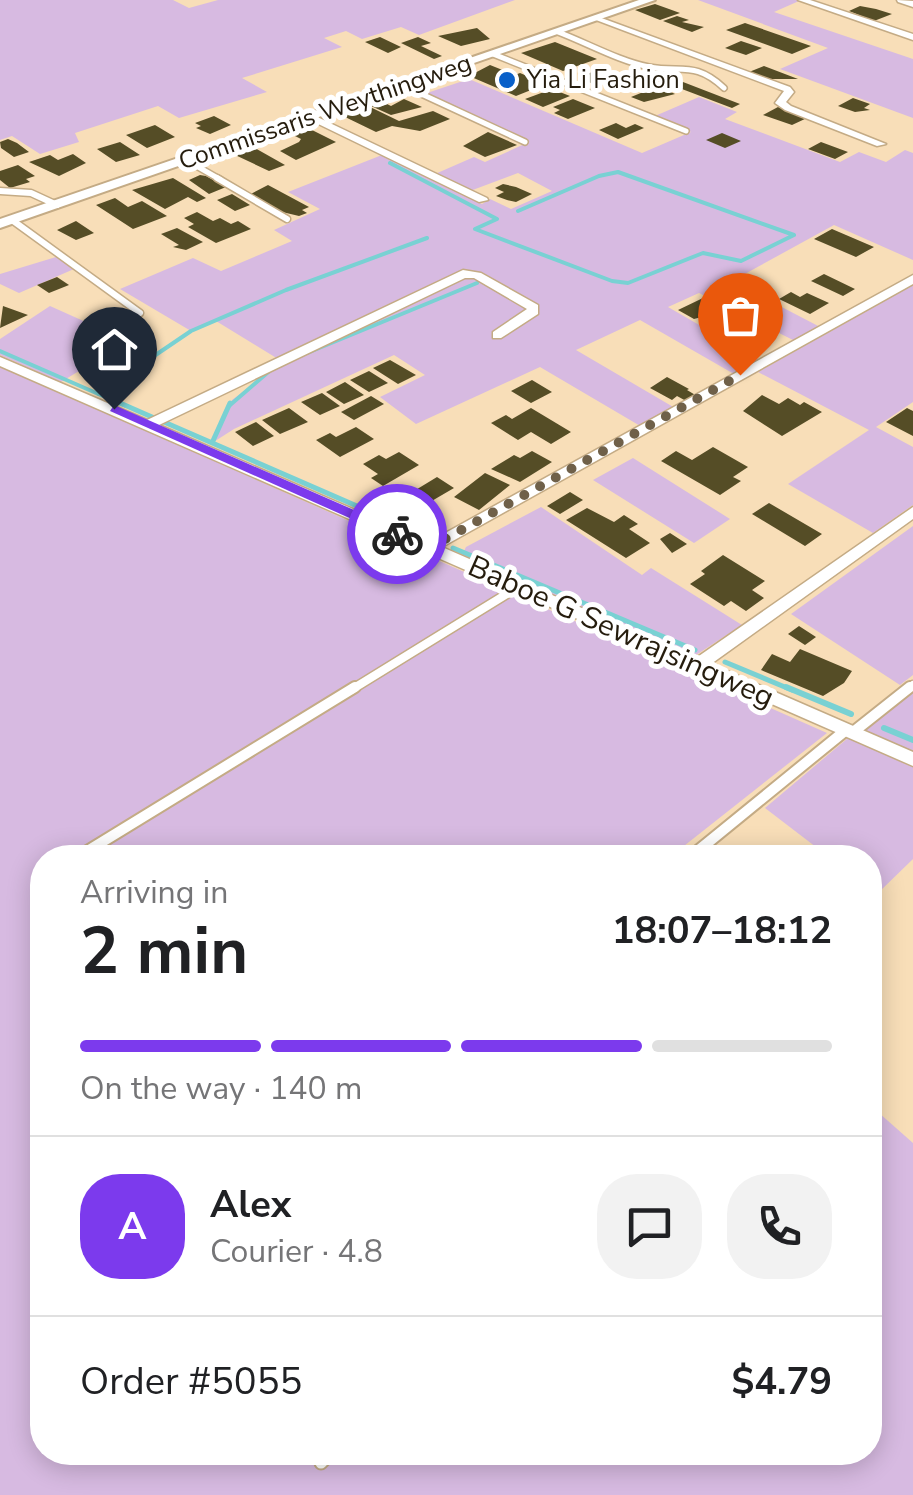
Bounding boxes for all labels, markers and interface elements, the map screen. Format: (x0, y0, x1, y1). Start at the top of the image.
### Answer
street label: Commissaris Weythingweg (174, 46, 476, 178)
place label: Yia Li Fashion (526, 63, 680, 97)
marker: Yia Li Fashion (496, 69, 518, 91)
pin (698, 273, 783, 376)
icon: bag (713, 288, 768, 343)
pin (72, 307, 157, 410)
icon: home (87, 322, 142, 377)
courier (347, 484, 447, 584)
icon: bike (370, 507, 425, 562)
street label: Baboe G Sewrajsingweg (461, 546, 781, 718)
text: Arriving in (80, 871, 228, 914)
text: 18:07–18:12 (612, 905, 832, 956)
text: 2 min (80, 907, 248, 996)
text: On the way · 140 m (80, 1067, 362, 1110)
button: chat (597, 1174, 702, 1279)
button: phone (727, 1174, 832, 1279)
text: Alex (210, 1179, 291, 1230)
text: A (118, 1201, 147, 1252)
text: Courier · 4.8 (210, 1230, 383, 1273)
text: Order #5055 (80, 1356, 302, 1407)
text: $4.79 (731, 1356, 832, 1407)

